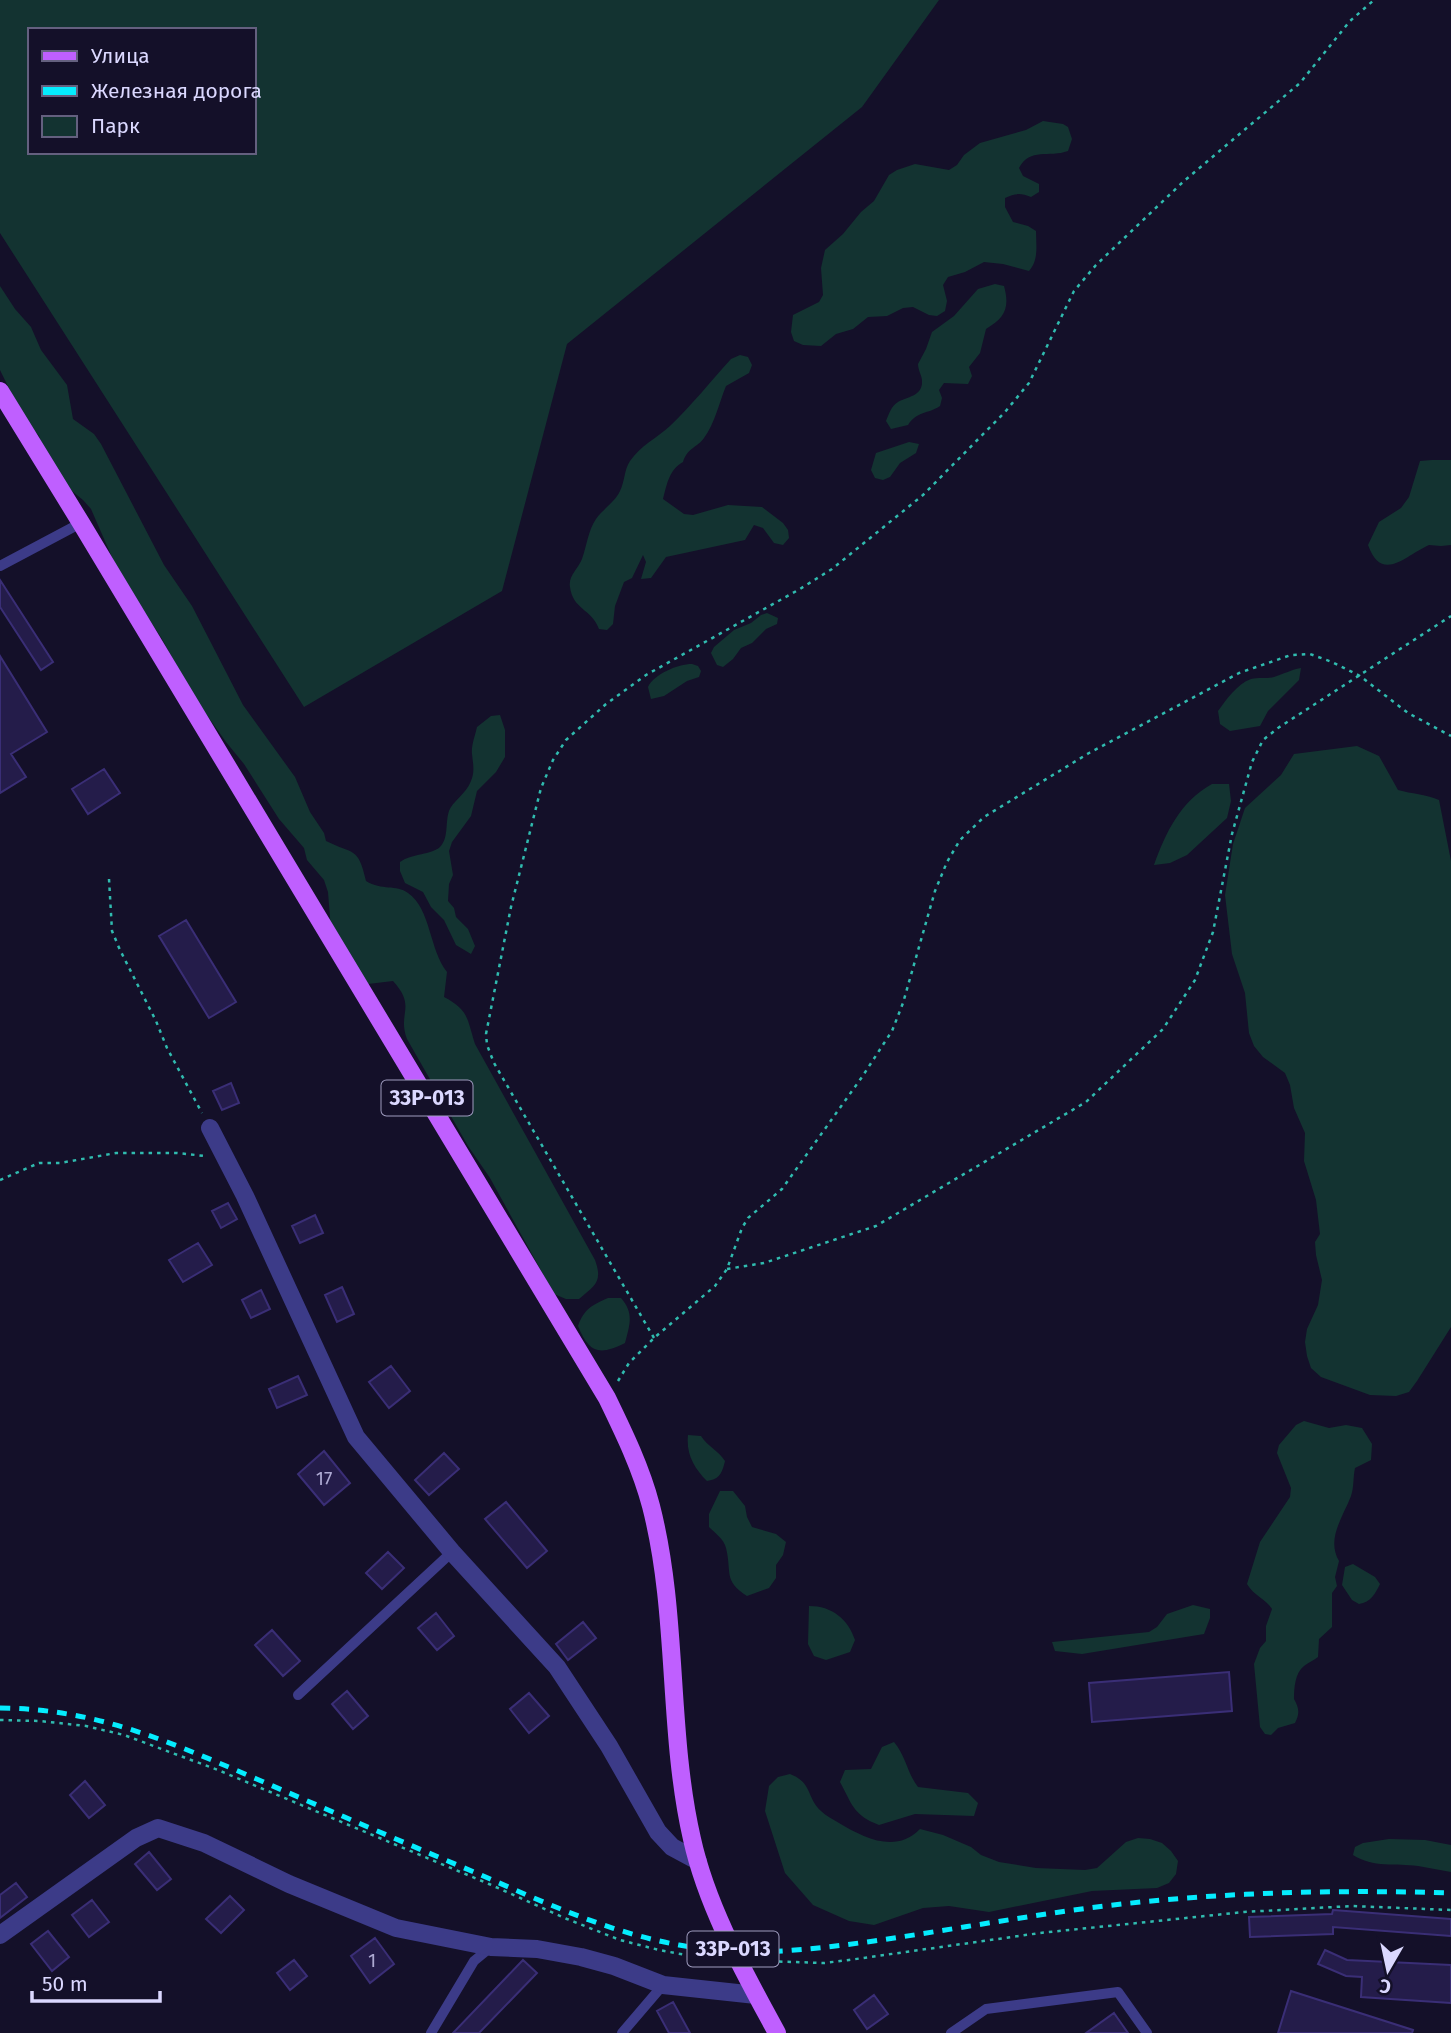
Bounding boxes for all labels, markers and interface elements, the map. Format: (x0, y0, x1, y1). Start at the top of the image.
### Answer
legend (28, 28, 256, 154)
text: Улица (91, 43, 150, 69)
text: Железная дорога (91, 78, 262, 104)
text: Парк (91, 113, 140, 139)
road number: 33Р-013 (382, 1080, 472, 1116)
house number: 17 (316, 1467, 332, 1490)
road number: 33Р-013 (688, 1932, 778, 1966)
north arrow (1353, 1935, 1423, 2005)
house number: 1 (368, 1949, 376, 1972)
scale bar (32, 1960, 159, 2004)
text: 50 m (42, 1971, 88, 1997)
text: С (1378, 1974, 1393, 1999)

